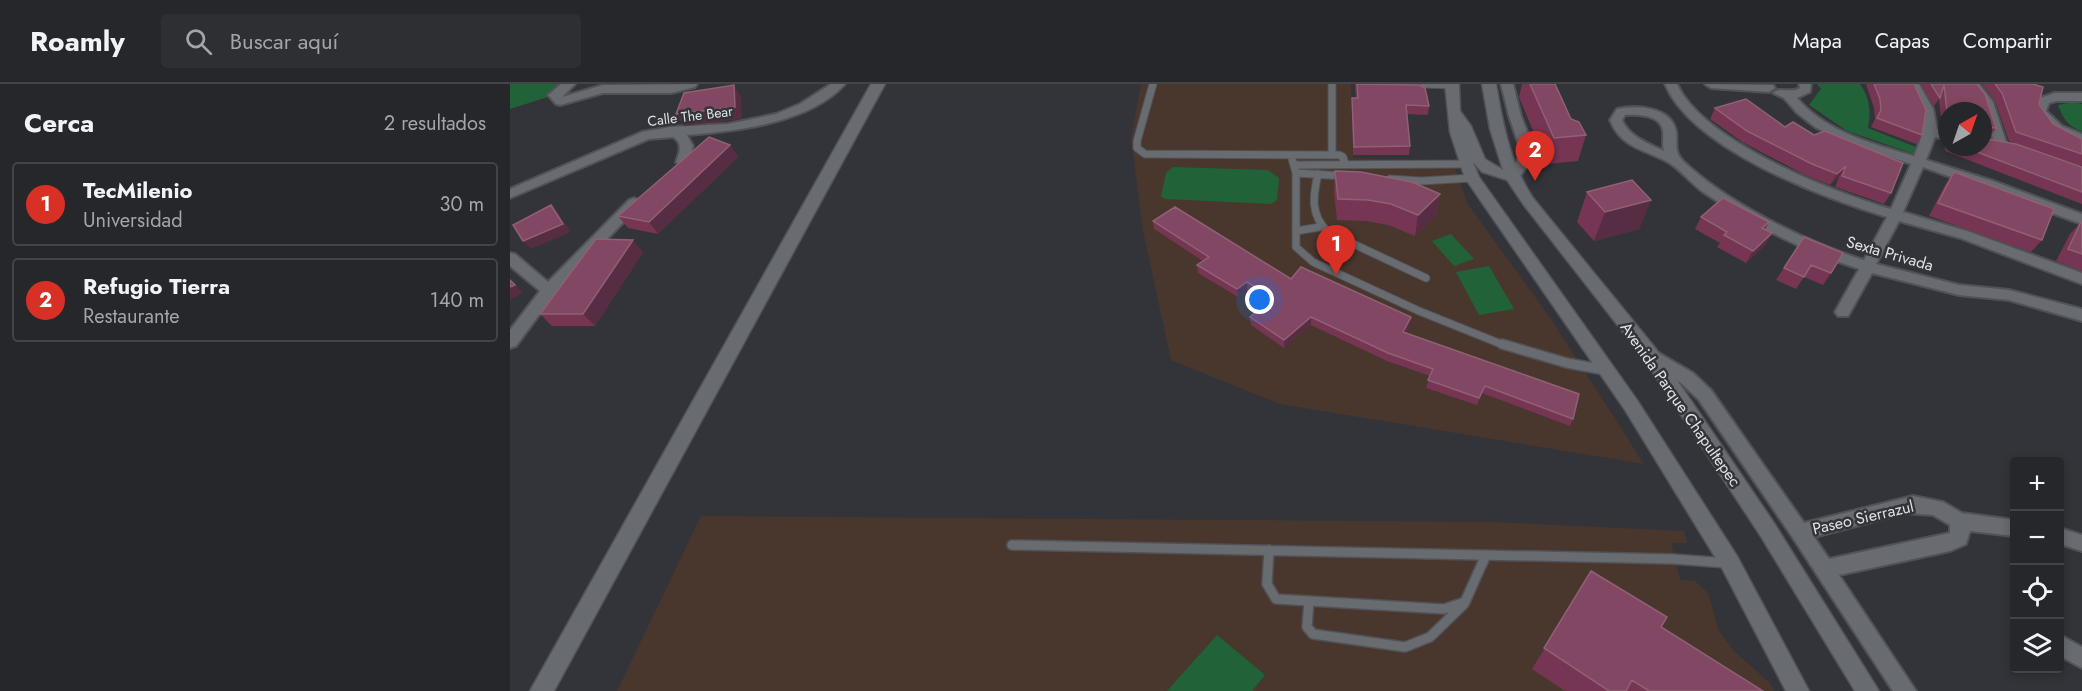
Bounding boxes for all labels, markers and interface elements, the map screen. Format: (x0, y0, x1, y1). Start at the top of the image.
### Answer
search box (161, 14, 581, 68)
text: Roamly (30, 21, 125, 62)
icon: search (182, 25, 215, 58)
text: Buscar aquí (230, 25, 338, 57)
text: Mapa (1793, 26, 1842, 56)
text: Capas (1875, 26, 1930, 56)
text: Compartir (1963, 26, 2052, 56)
street label: Calle The Bear (646, 101, 734, 131)
north arrow (1938, 102, 1992, 156)
text: Cerca (24, 104, 94, 142)
text: 2 resultados (384, 109, 486, 138)
pin: 2 (1516, 132, 1554, 181)
text: TecMilenio (83, 174, 193, 206)
text: 1 (40, 190, 51, 219)
text: 30 m (439, 190, 484, 219)
text: Universidad (83, 206, 183, 235)
pin: 1 (1316, 226, 1356, 275)
street label: Sexta Privada (1844, 230, 1936, 277)
text: Refugio Tierra (83, 270, 230, 302)
your location (1245, 285, 1274, 314)
text: 2 (39, 286, 52, 315)
text: 140 m (430, 286, 484, 315)
text: Restaurante (83, 302, 180, 331)
street label: Avenida Parque Chapultepec (1615, 317, 1746, 491)
map controls (2010, 457, 2064, 673)
button: + (2010, 457, 2064, 511)
street label: Paseo Sierrazul (1810, 495, 1916, 540)
button: − (2010, 511, 2064, 565)
button: locate (2010, 565, 2064, 619)
button: layers (2010, 619, 2064, 673)

